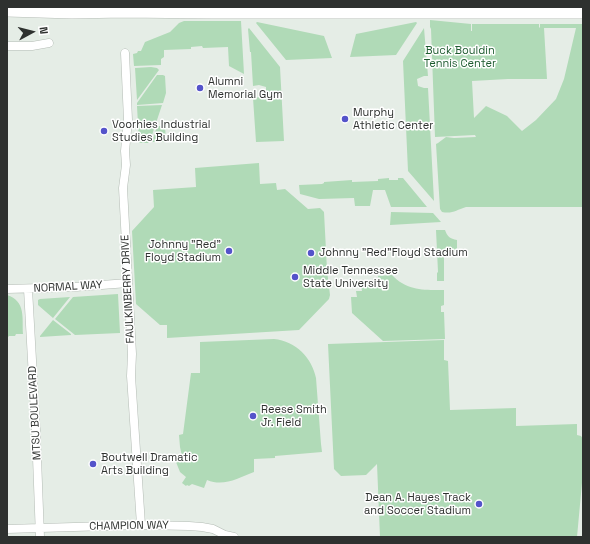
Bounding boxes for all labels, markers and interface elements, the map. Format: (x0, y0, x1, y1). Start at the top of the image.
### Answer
north arrow (12, 12, 52, 52)
text: N (37, 26, 51, 35)
park label: Buck Bouldin Tennis Center (424, 44, 496, 70)
place label: Alumni Memorial Gym (208, 75, 282, 101)
marker: Alumni Memorial Gym (195, 83, 205, 93)
place label: Murphy Athletic Center (353, 106, 433, 132)
marker: Murphy Athletic Center (340, 114, 350, 124)
place label: Voorhies Industrial Studies Building (112, 118, 211, 144)
marker: Voorhies Industrial Studies Building (99, 126, 109, 136)
street label: FAULKINBERRY DRIVE (119, 234, 137, 344)
place label: Johnny "Red" Floyd Stadium (145, 238, 221, 264)
marker: Johnny "Red" Floyd Stadium (224, 246, 234, 256)
place label: Johnny "Red"Floyd Stadium (319, 246, 468, 260)
marker: Johnny "Red"Floyd Stadium (306, 248, 316, 258)
place label: Middle Tennessee State University (303, 264, 398, 290)
marker: Middle Tennessee State University (290, 272, 300, 282)
street label: NORMAL WAY (33, 279, 103, 295)
street label: MTSU BOULEVARD (26, 366, 44, 460)
place label: Reese Smith Jr. Field (261, 403, 327, 429)
marker: Reese Smith Jr. Field (248, 411, 258, 421)
place label: Boutwell Dramatic Arts Building (101, 451, 198, 477)
marker: Boutwell Dramatic Arts Building (88, 459, 98, 469)
place label: Dean A. Hayes Track and Soccer Stadium (364, 491, 471, 517)
marker: Dean A. Hayes Track and Soccer Stadium (474, 499, 484, 509)
street label: CHAMPION WAY (89, 519, 169, 533)

